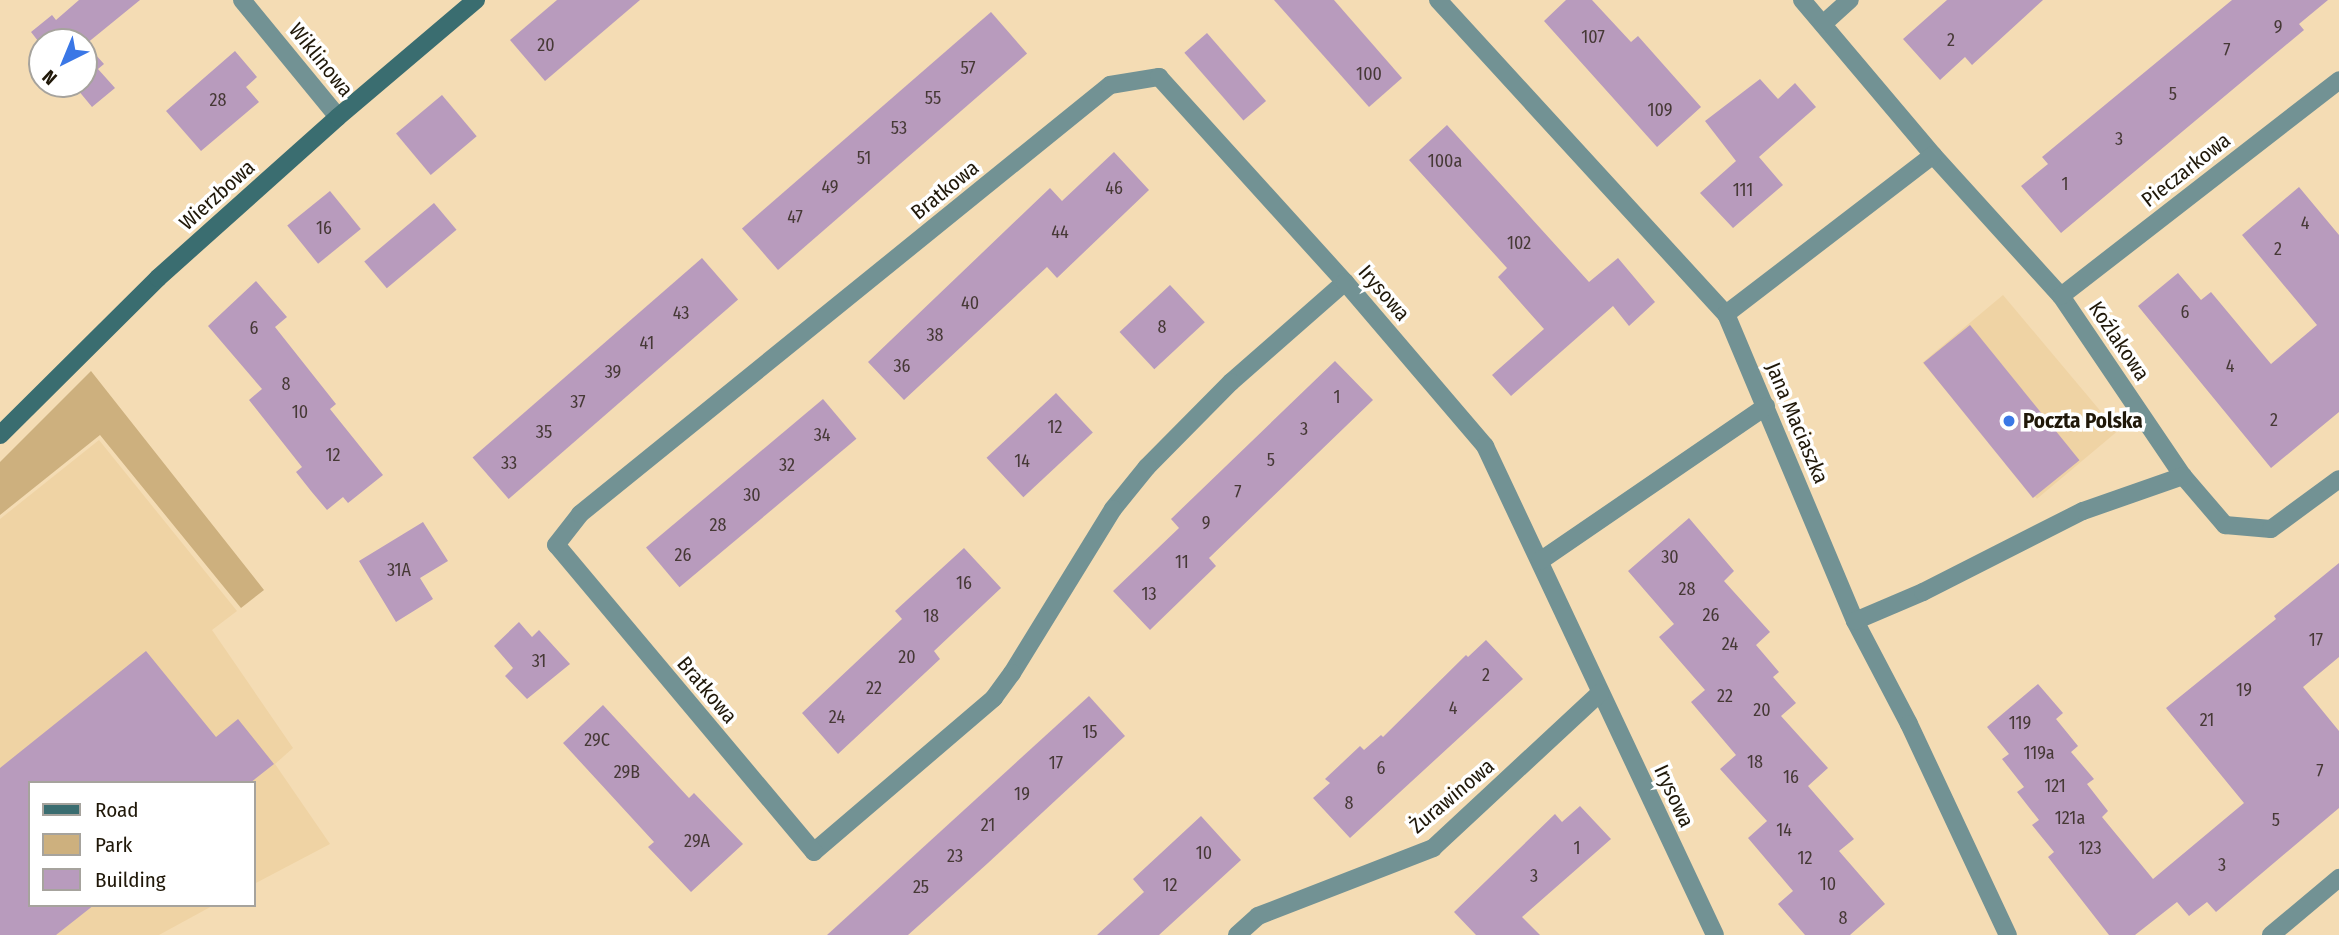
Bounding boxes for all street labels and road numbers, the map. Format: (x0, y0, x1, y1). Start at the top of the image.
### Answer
street label: Wiklinowa (284, 18, 358, 102)
street label: Pieczarkowa (2137, 128, 2235, 212)
street label: Wierzbowa (174, 155, 260, 235)
street label: Bratkowa (906, 155, 984, 225)
street label: Irysowa (1353, 260, 1415, 326)
street label: Koźlakowa (2083, 297, 2155, 385)
street label: Jana Maciaszka (1760, 359, 1834, 487)
street label: Bratkowa (672, 651, 742, 729)
street label: Żurawinowa (1405, 753, 1499, 839)
street label: Irysowa (1649, 761, 1699, 831)

